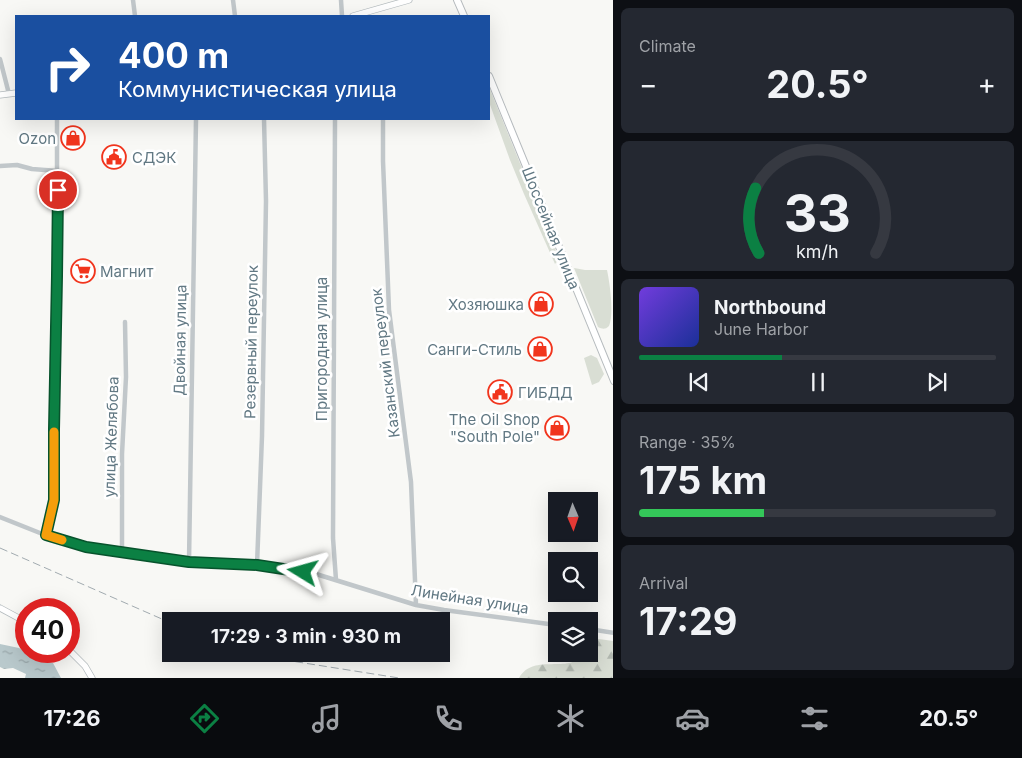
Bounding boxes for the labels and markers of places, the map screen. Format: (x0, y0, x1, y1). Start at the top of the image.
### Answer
shop icon: Ozon (60, 125, 86, 151)
place label: Ozon (19, 129, 56, 148)
public building icon: СДЭК (101, 144, 127, 170)
place label: СДЭК (132, 148, 176, 167)
pin (37, 169, 79, 211)
supermarket icon: Магнит (70, 258, 96, 284)
place label: Магнит (100, 262, 153, 281)
shop icon: Хозяюшка (528, 291, 554, 317)
place label: Хозяюшка (448, 295, 524, 314)
shop icon: Санги-Стиль (527, 336, 553, 362)
place label: Санги-Стиль (427, 340, 522, 359)
public building icon: ГИБДД (487, 379, 513, 405)
place label: ГИБДД (518, 383, 573, 402)
place label: The Oil Shop "South Pole" (449, 410, 540, 446)
shop icon: The Oil Shop "South Pole" (544, 415, 570, 441)

